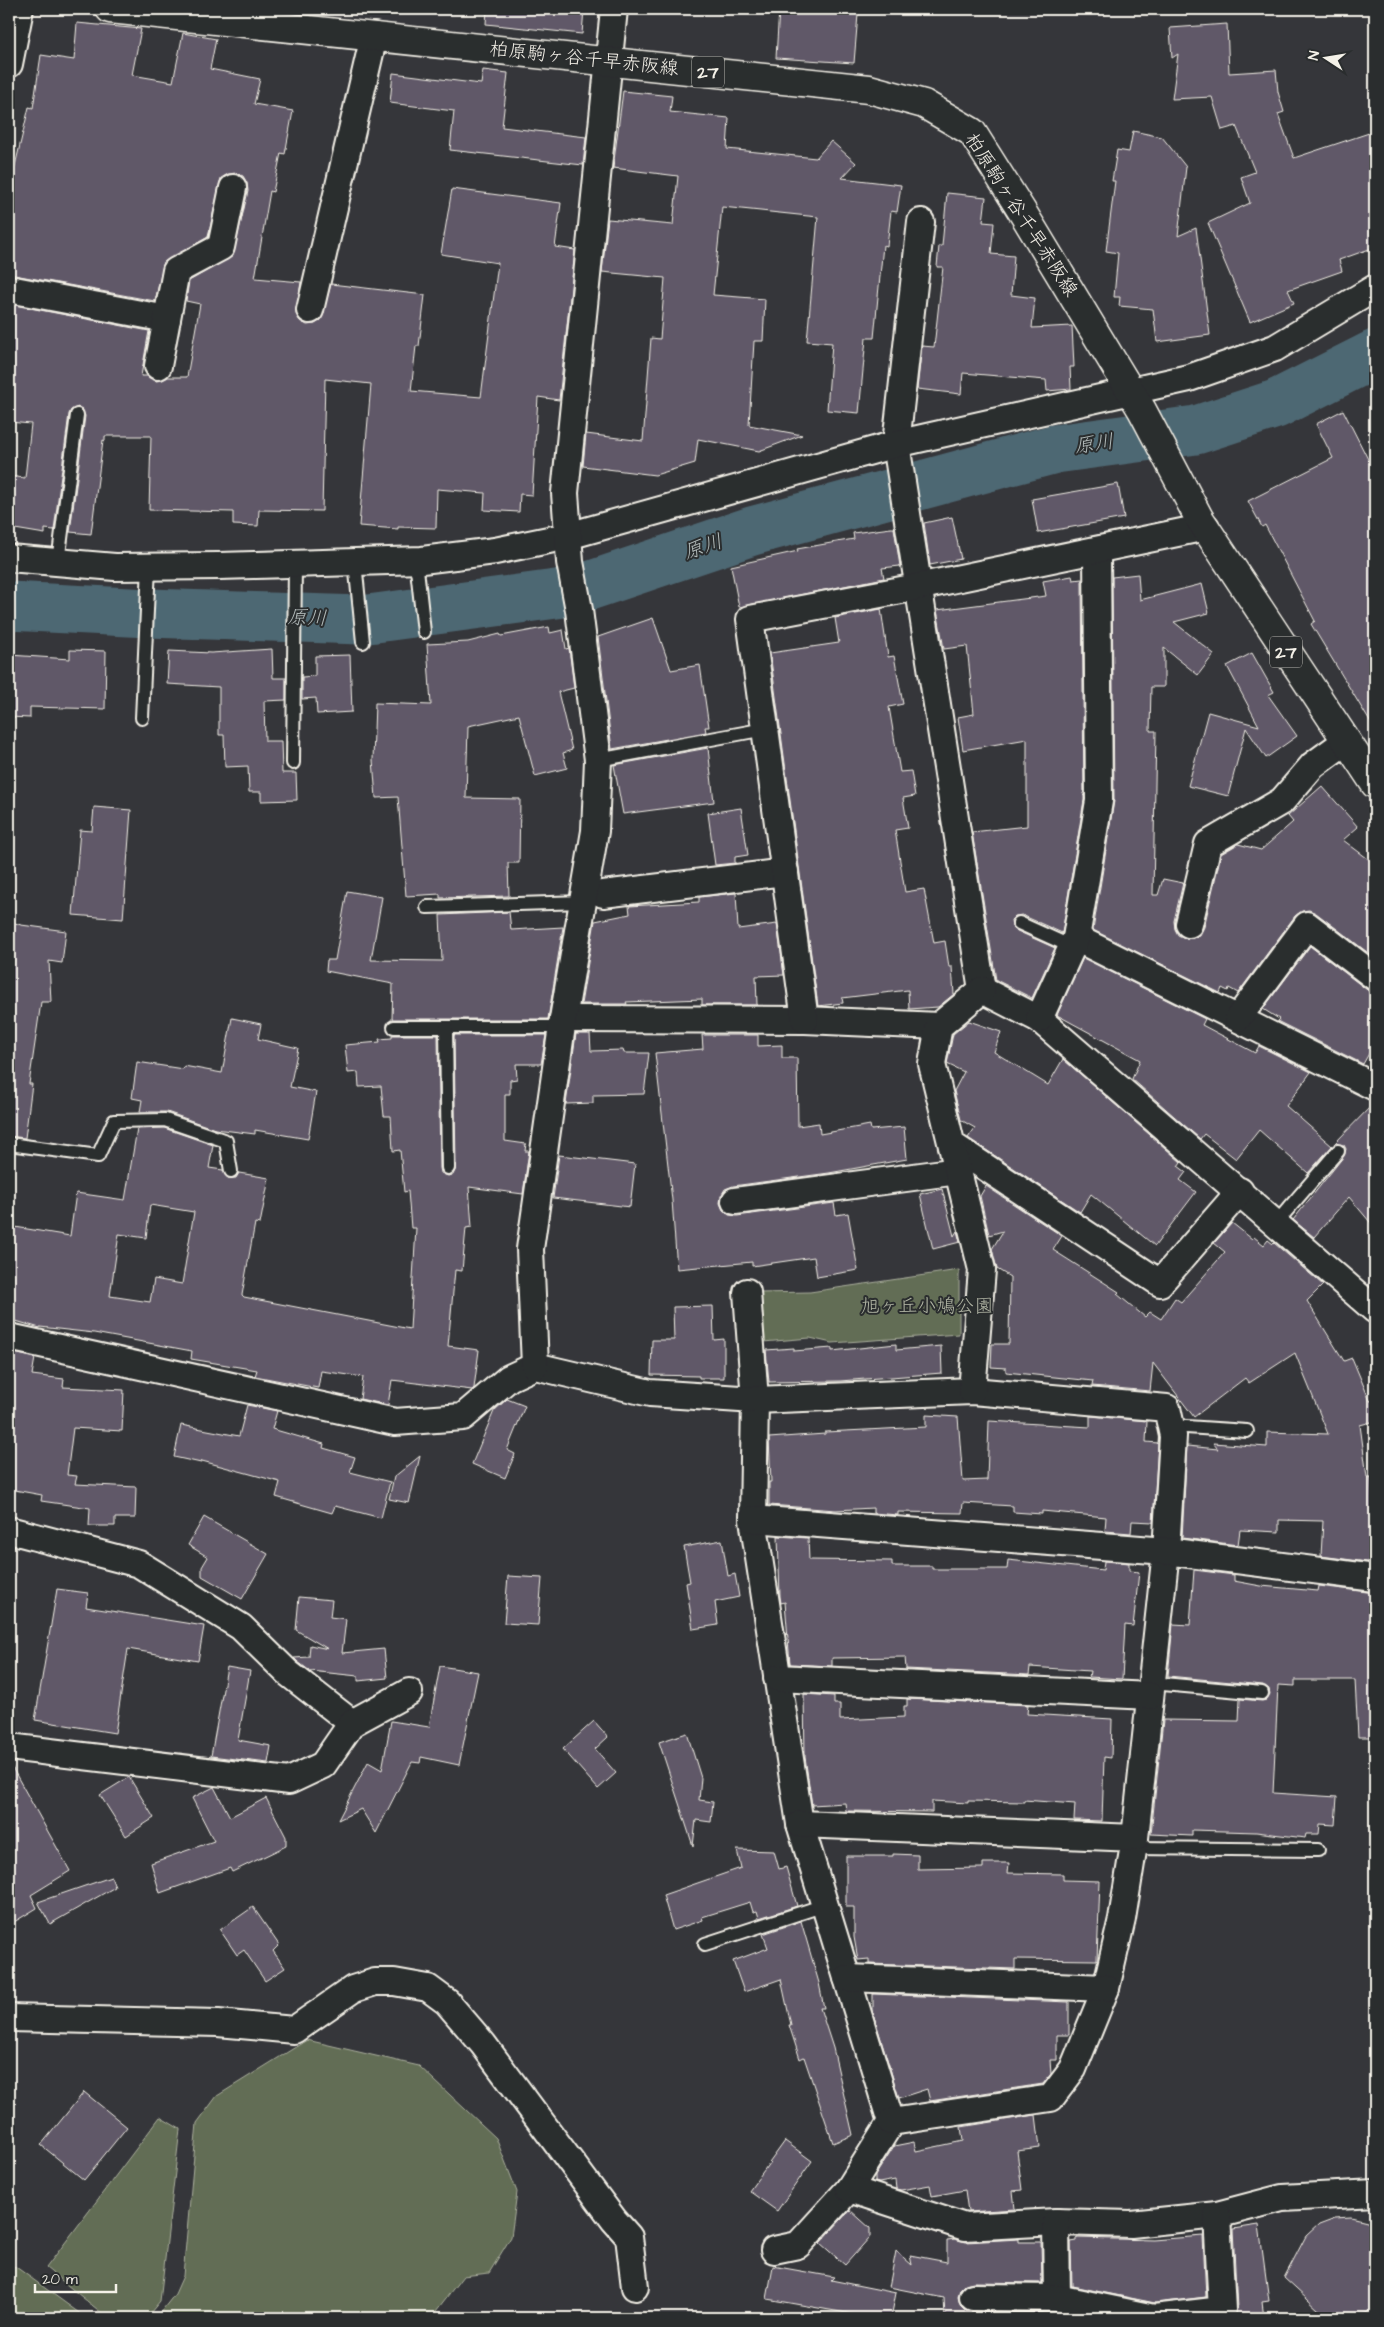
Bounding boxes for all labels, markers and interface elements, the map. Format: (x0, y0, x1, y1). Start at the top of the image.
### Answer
north arrow (1302, 32, 1352, 82)
street label: 柏原駒ヶ谷千早赤阪線 (488, 36, 680, 82)
text: N (1304, 49, 1325, 62)
road number: 27 (692, 56, 724, 88)
street label: 柏原駒ヶ谷千早赤阪線 (958, 128, 1084, 302)
water label: 原川 (1072, 427, 1116, 461)
water label: 原川 (680, 527, 726, 567)
water label: 原川 (287, 603, 327, 633)
road number: 27 (1270, 636, 1302, 668)
park label: 旭ヶ丘小鳩公園 (860, 1293, 994, 1320)
scale bar (35, 2262, 116, 2294)
text: 20 m (42, 2269, 78, 2290)

